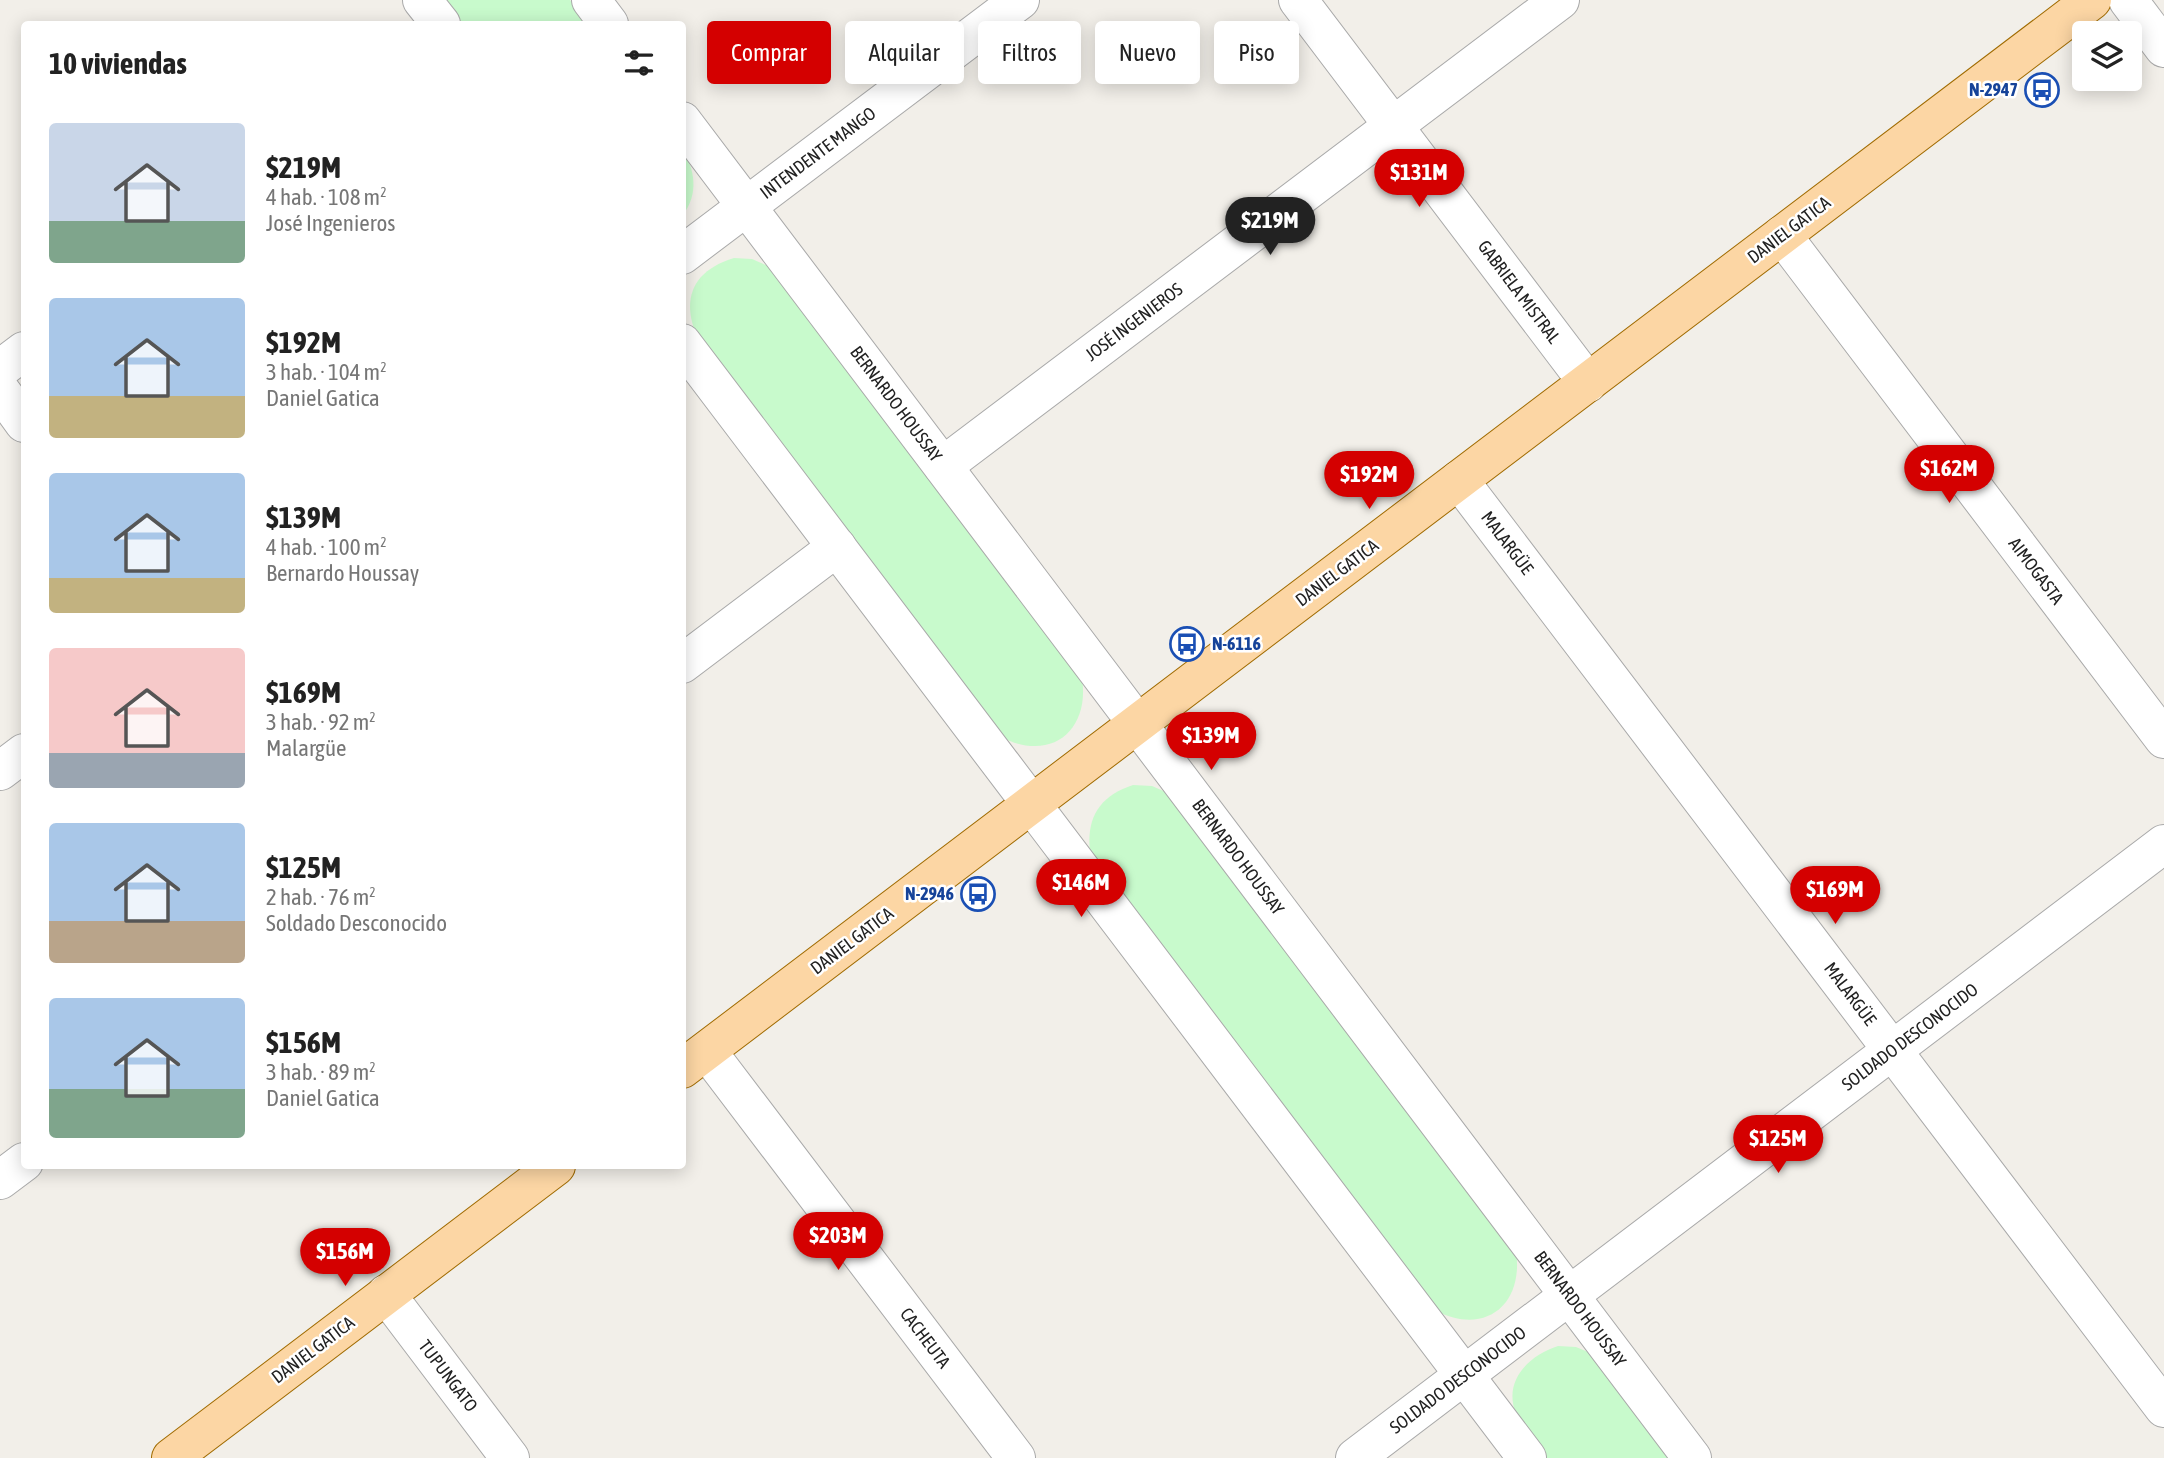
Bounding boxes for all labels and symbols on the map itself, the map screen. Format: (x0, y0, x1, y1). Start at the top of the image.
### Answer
bus stop icon: N-2947 (2023, 71, 2061, 109)
place label: N-2947 (1969, 79, 2018, 100)
street label: INTENDENTE MANGO (756, 102, 880, 203)
pin: $131M (1370, 150, 1468, 209)
street label: DANIEL GATICA (1743, 192, 1834, 268)
pin: $219M (1221, 198, 1319, 257)
street label: GABRIELA MISTRAL (1474, 236, 1565, 347)
street label: JOSÉ INGENIEROS (1081, 278, 1187, 365)
street label: BERNARDO HOUSSAY (846, 342, 947, 466)
pin: $162M (1900, 446, 1998, 505)
pin: $192M (1320, 452, 1418, 511)
street label: MALARGÜE (1477, 507, 1538, 579)
street label: AIMOGASTA (2005, 533, 2068, 608)
street label: DANIEL GATICA (1291, 535, 1382, 611)
bus stop icon: N-6116 (1168, 625, 1206, 663)
place label: N-6116 (1212, 633, 1261, 654)
pin: $139M (1162, 712, 1260, 772)
street label: BERNARDO HOUSSAY (1188, 795, 1289, 919)
pin: $146M (1032, 860, 1130, 919)
pin: $169M (1786, 866, 1884, 926)
bus stop icon: N-2946 (959, 875, 997, 913)
place label: N-2946 (905, 883, 954, 904)
street label: DANIEL GATICA (806, 903, 897, 979)
street label: MALARGÜE (1820, 958, 1881, 1030)
street label: SOLDADO DESCONOCIDO (1837, 979, 1982, 1095)
pin: $125M (1729, 1116, 1827, 1175)
pin: $203M (789, 1212, 887, 1272)
pin: $156M (296, 1228, 394, 1288)
street label: BERNARDO HOUSSAY (1530, 1247, 1631, 1371)
street label: CACHEUTA (896, 1304, 955, 1372)
street label: DANIEL GATICA (267, 1312, 358, 1388)
street label: SOLDADO DESCONOCIDO (1385, 1322, 1530, 1438)
street label: TUPUNGATO (415, 1336, 482, 1416)

